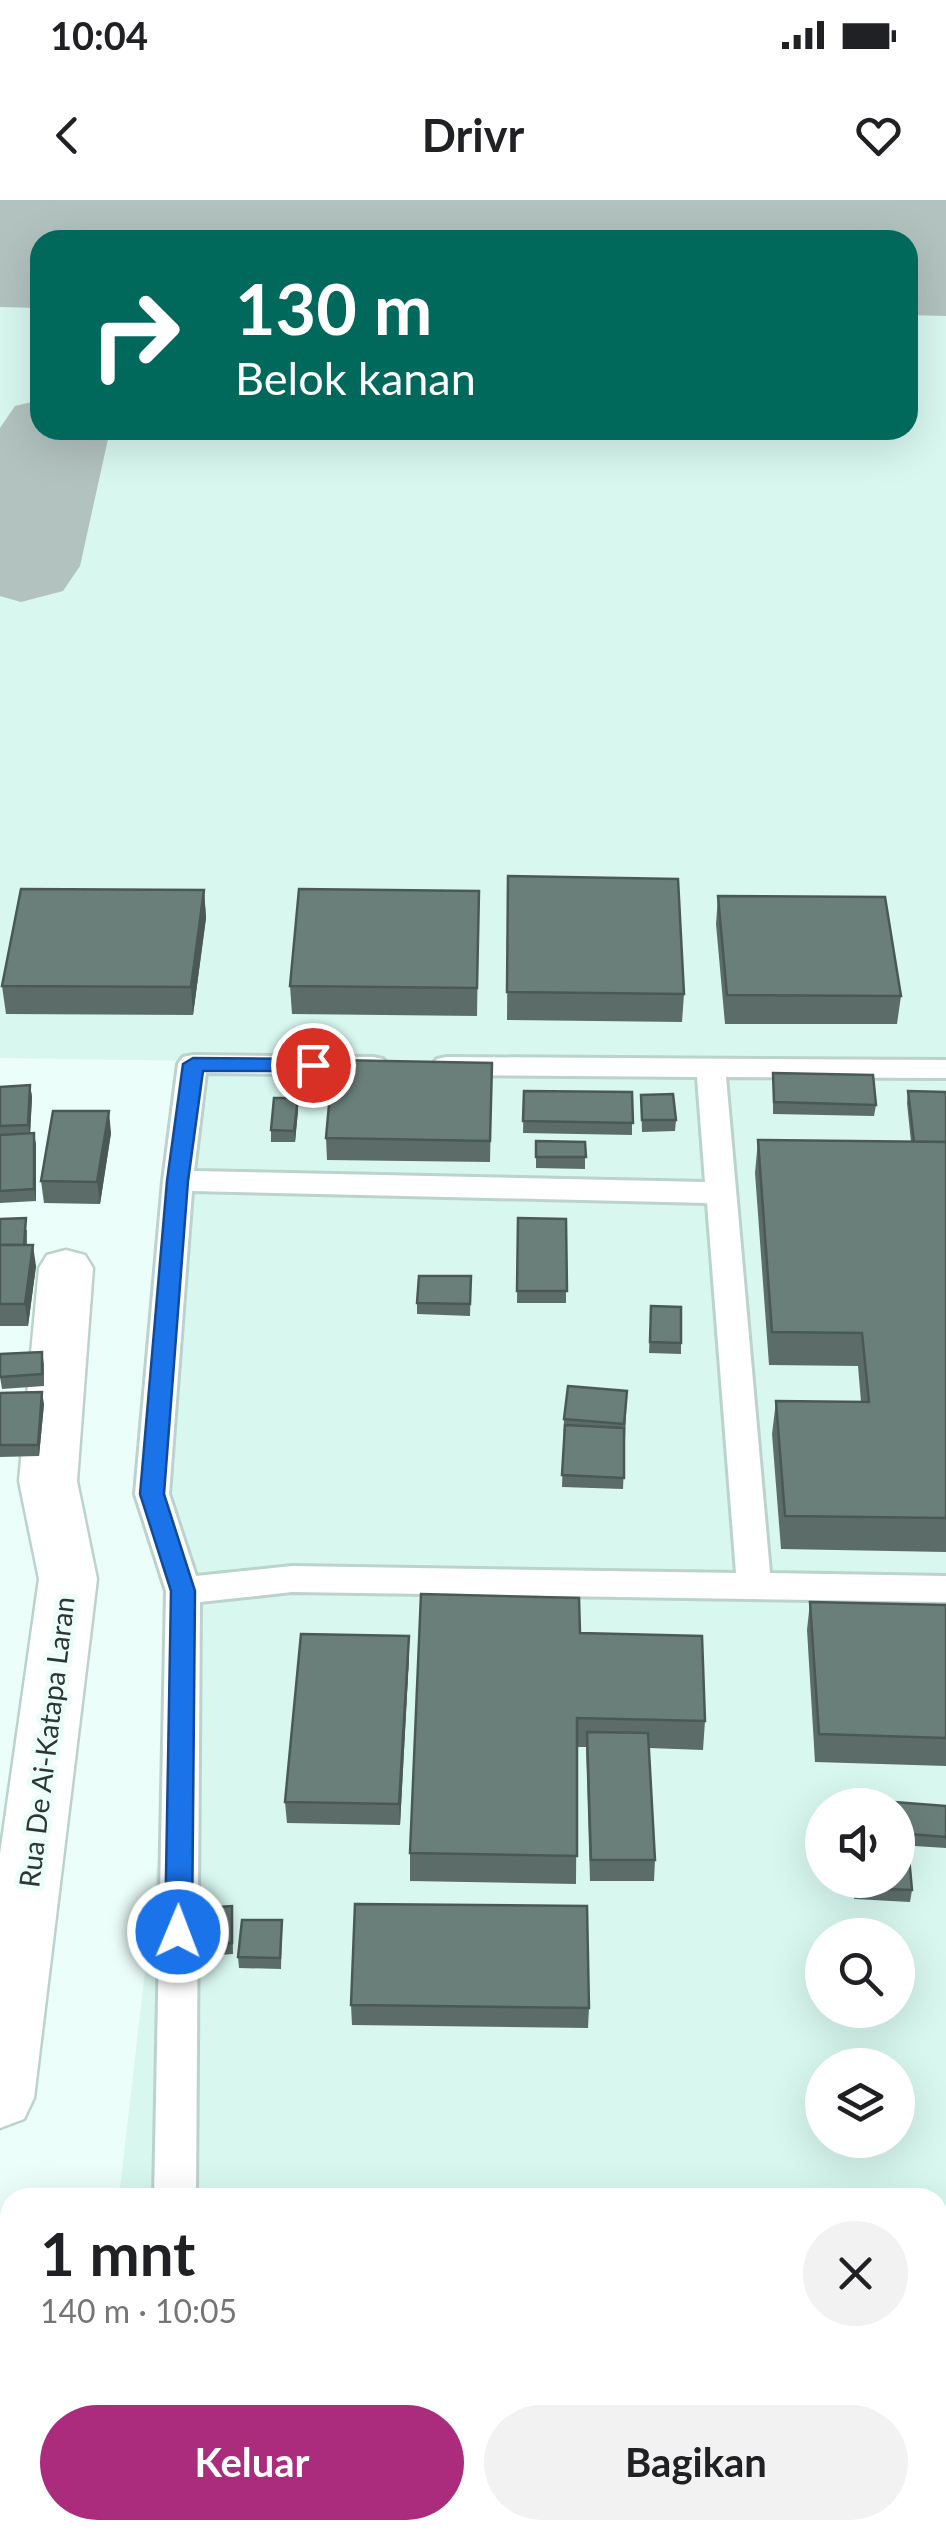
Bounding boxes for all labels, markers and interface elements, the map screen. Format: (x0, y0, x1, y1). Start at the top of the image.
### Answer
text: 10:04 (50, 12, 148, 58)
icon: back (40, 108, 95, 163)
text: Drivr (422, 108, 524, 162)
icon: heart (851, 108, 906, 163)
text: 130 m (235, 266, 432, 350)
icon: right (70, 270, 200, 400)
text: Belok kanan (235, 351, 476, 405)
pin (271, 1023, 356, 1108)
icon: arrive (286, 1038, 341, 1093)
street label: Rua De Ai-Katapa Laran (11, 1595, 81, 1889)
map controls (805, 1788, 915, 2158)
button: sound (805, 1788, 915, 1898)
position arrow (126, 1880, 230, 1984)
button: search (805, 1918, 915, 2028)
button: layers (805, 2048, 915, 2158)
text: 1 mnt (40, 2217, 195, 2289)
button: close (803, 2221, 908, 2326)
text: 140 m · 10:05 (40, 2291, 237, 2330)
button: Keluar (40, 2405, 464, 2520)
button: Bagikan (484, 2405, 908, 2520)

